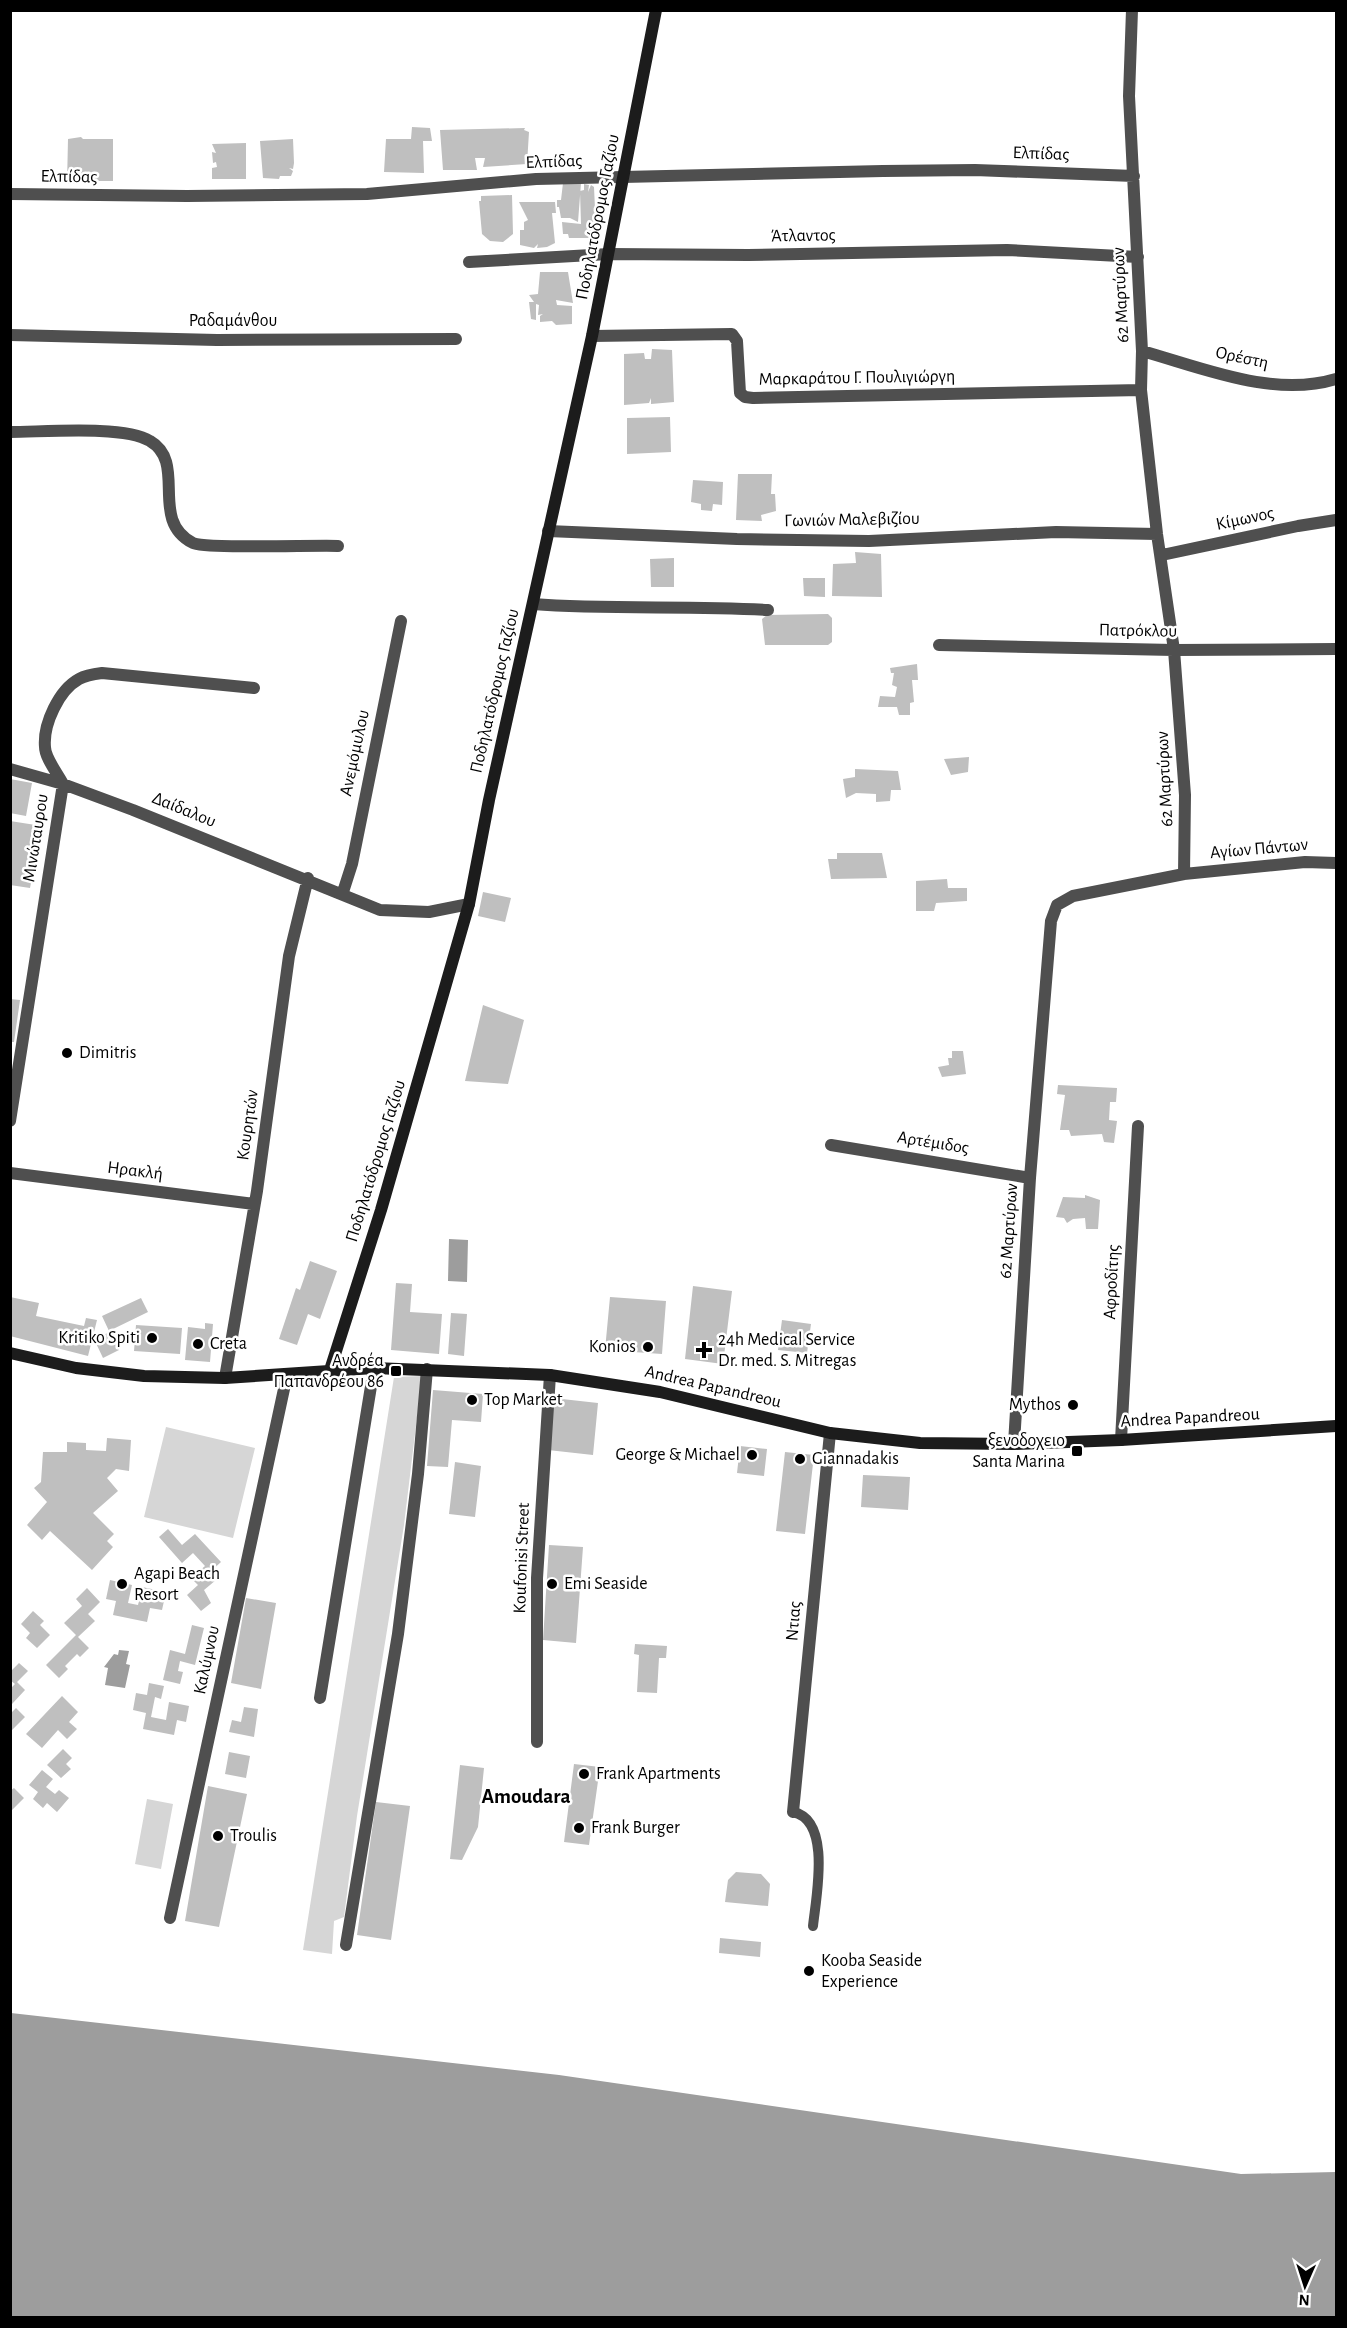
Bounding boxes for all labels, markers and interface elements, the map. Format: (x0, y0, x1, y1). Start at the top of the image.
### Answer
street label: Ποδηλατόδρομος Γαζίου (572, 133, 623, 301)
street label: Ελπίδας (1012, 143, 1070, 164)
street label: Ελπίδας (525, 151, 583, 172)
street label: Ελπίδας (40, 167, 98, 186)
street label: Άτλαντος (770, 226, 836, 246)
street label: 62 Μαρτύρων (1109, 246, 1132, 343)
street label: Ραδαμάνθου (189, 312, 277, 330)
street label: Ορέστη (1214, 344, 1270, 372)
street label: Μαρκαράτου Γ. Πουλιγιώργη (759, 367, 955, 389)
street label: Κίμωνος (1214, 503, 1276, 534)
street label: Γωνιών Μαλεβιζίου (784, 509, 920, 530)
street label: Ποδηλατόδρομος Γαζίου (466, 607, 523, 775)
street label: Πατρόκλου (1099, 621, 1177, 641)
street label: Ανεμόμυλου (337, 708, 373, 798)
street label: 62 Μαρτύρων (1153, 730, 1176, 827)
street label: Δαίδαλου (149, 788, 219, 831)
street label: Μινώταυρου (20, 793, 52, 883)
street label: Αγίων Πάντων (1209, 835, 1309, 862)
place label: Dimitris (79, 1044, 136, 1062)
marker: Dimitris (60, 1046, 74, 1060)
street label: Ποδηλατόδρομος Γαζίου (342, 1078, 409, 1244)
street label: Κουρητών (234, 1088, 262, 1161)
street label: Αρτέμιδος (896, 1128, 970, 1158)
street label: Ηρακλή (106, 1159, 164, 1183)
street label: 62 Μαρτύρων (997, 1182, 1021, 1279)
street label: Αφροδίτης (1100, 1244, 1123, 1320)
place label: Kritiko Spiti (58, 1329, 140, 1347)
marker: Kritiko Spiti (145, 1331, 159, 1345)
place label: 24h Medical Service Dr. med. S. Mitregas (718, 1331, 856, 1370)
place label: Creta (210, 1335, 247, 1353)
marker: Creta (191, 1337, 205, 1351)
place label: Konios (589, 1338, 636, 1356)
marker: Konios (641, 1340, 655, 1354)
marker: 24h Medical Service Dr. med. S. Mitregas (695, 1341, 713, 1359)
place label: Ανδρέα Παπανδρέου 86 (274, 1352, 384, 1391)
street label: Andrea Papandreou (643, 1363, 783, 1411)
marker: Ανδρέα Παπανδρέου 86 (389, 1364, 403, 1378)
place label: Top Market (484, 1391, 563, 1409)
marker: Top Market (465, 1393, 479, 1407)
place label: Mythos (1009, 1396, 1061, 1414)
marker: Mythos (1066, 1398, 1080, 1412)
street label: Andrea Papandreou (1120, 1405, 1260, 1431)
place label: ξενοδοχειο Santa Marina (972, 1432, 1065, 1471)
marker: ξενοδοχειο Santa Marina (1070, 1444, 1084, 1458)
place label: George & Michael (615, 1446, 740, 1464)
marker: George & Michael (745, 1448, 759, 1462)
place label: Giannadakis (812, 1450, 899, 1468)
marker: Giannadakis (793, 1452, 807, 1466)
street label: Koufonisi Street (511, 1502, 533, 1614)
place label: Agapi Beach Resort (134, 1565, 220, 1604)
place label: Emi Seaside (564, 1575, 648, 1593)
marker: Agapi Beach Resort (115, 1577, 129, 1591)
marker: Emi Seaside (545, 1577, 559, 1591)
street label: Ντιας (783, 1600, 805, 1642)
street label: Καλύμνου (191, 1624, 223, 1696)
place label: Frank Apartments (596, 1765, 721, 1783)
marker: Frank Apartments (577, 1767, 591, 1781)
district label: Amoudara (482, 1786, 570, 1807)
place label: Frank Burger (591, 1819, 680, 1837)
marker: Frank Burger (572, 1821, 586, 1835)
place label: Troulis (230, 1827, 277, 1845)
marker: Troulis (211, 1829, 225, 1843)
place label: Kooba Seaside Experience (821, 1952, 922, 1991)
marker: Kooba Seaside Experience (802, 1964, 816, 1978)
north arrow (1275, 2256, 1335, 2316)
text: N (1298, 2292, 1310, 2308)

